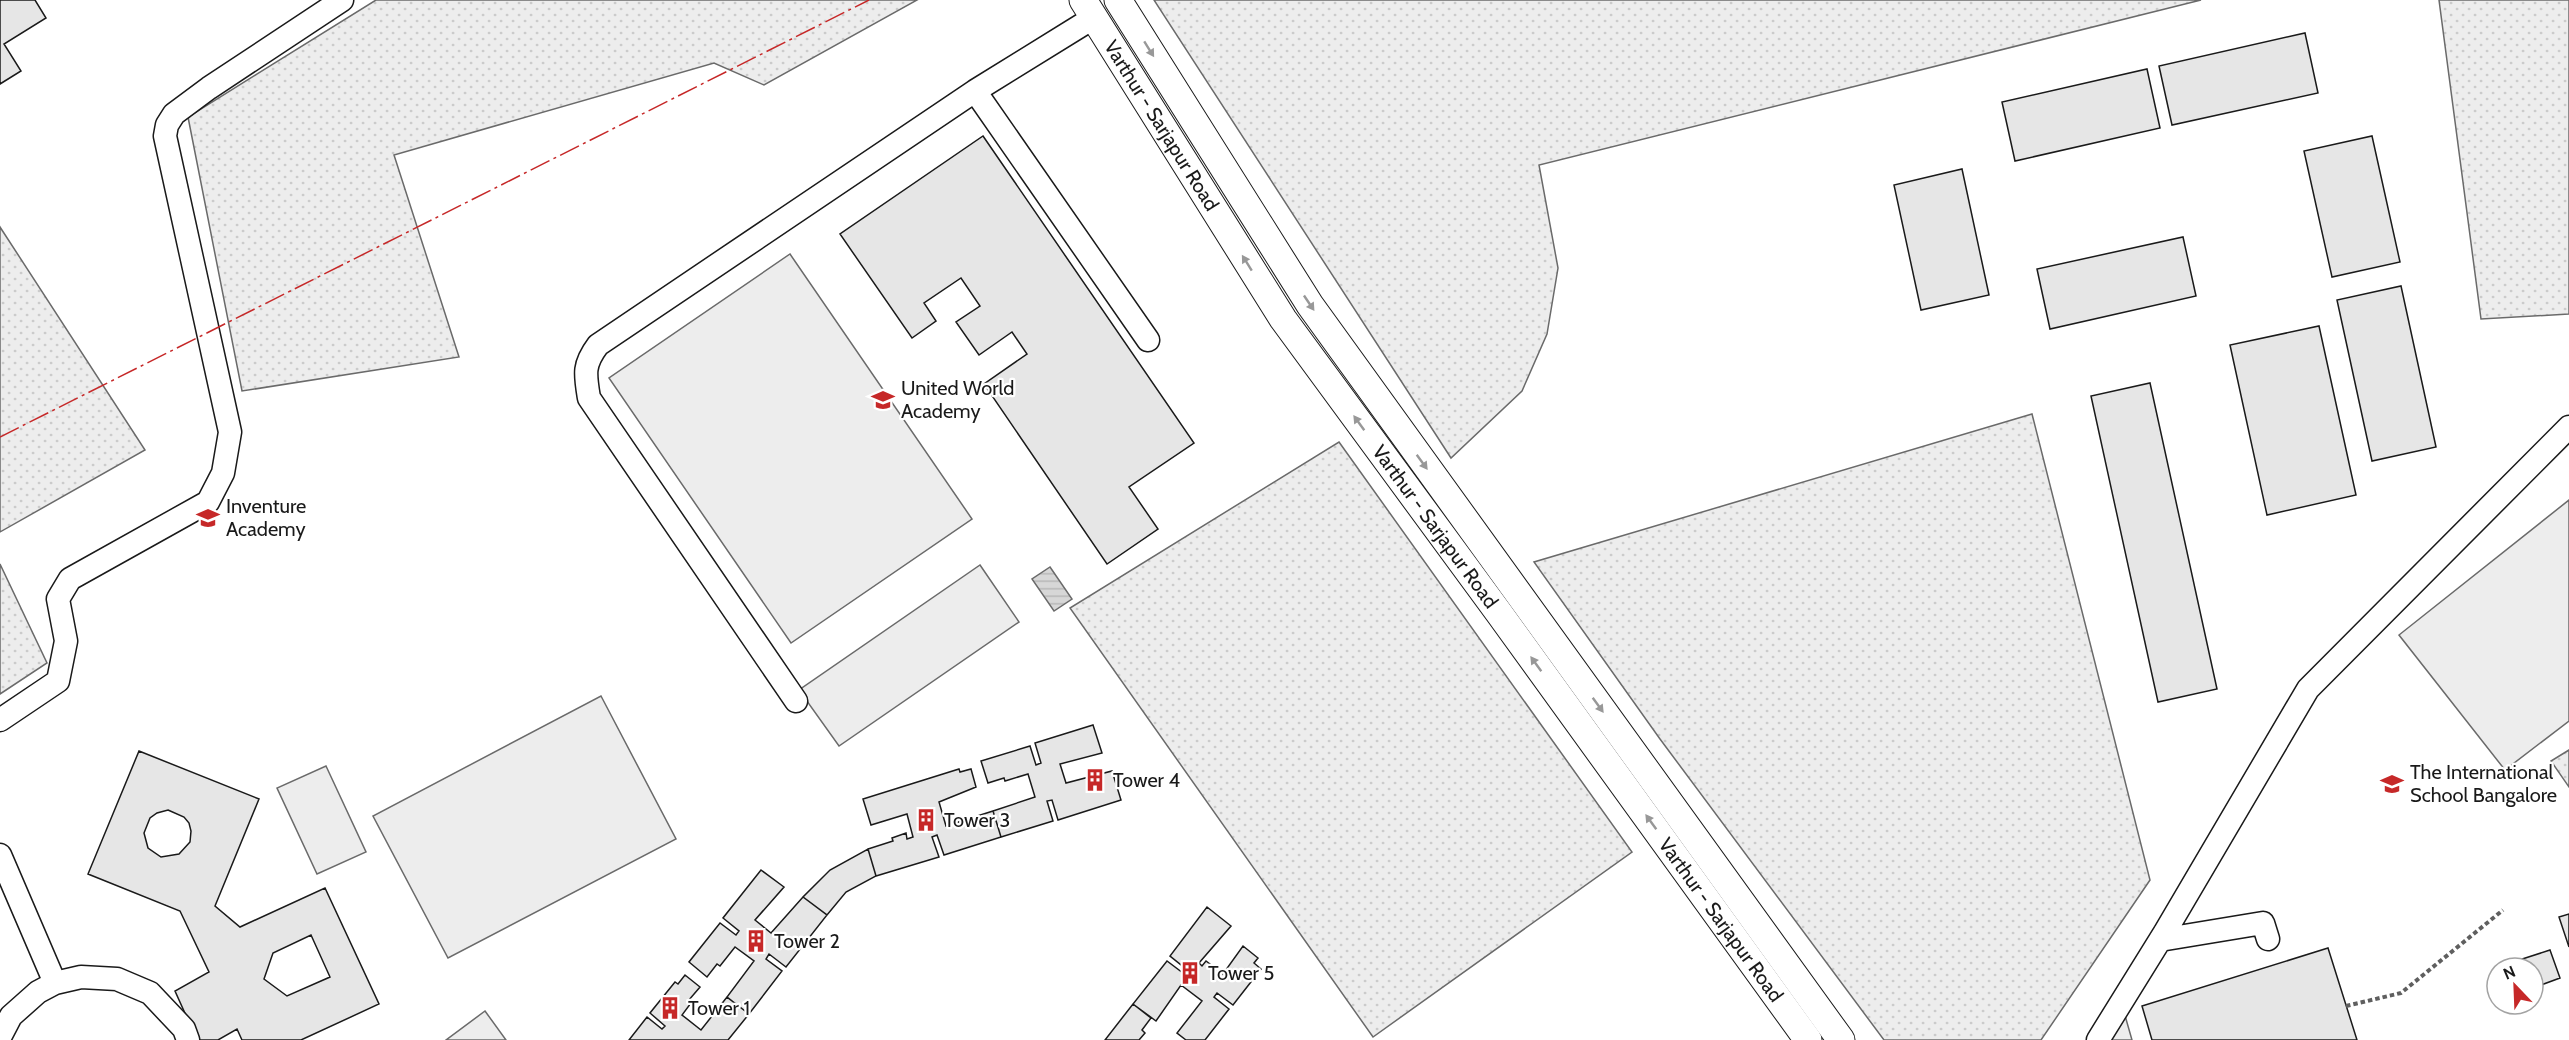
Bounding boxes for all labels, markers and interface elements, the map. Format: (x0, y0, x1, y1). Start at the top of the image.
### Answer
street label: Varthur - Sarjapur Road (1099, 36, 1224, 215)
one-way arrow (1143, 41, 1154, 58)
one-way arrow (1242, 255, 1253, 271)
one-way arrow (1303, 295, 1314, 311)
place label: United World Academy (901, 376, 1014, 423)
school or university icon: United World Academy (870, 387, 896, 413)
one-way arrow (1353, 415, 1365, 431)
street label: Varthur - Sarjapur Road (1368, 440, 1503, 613)
one-way arrow (1416, 454, 1428, 469)
place label: Inventure Academy (226, 494, 306, 541)
school or university icon: Inventure Academy (195, 505, 221, 531)
one-way arrow (1530, 657, 1542, 673)
one-way arrow (1592, 697, 1604, 713)
place label: The International School Bangalore (2410, 760, 2557, 807)
building icon: Tower 4 (1082, 767, 1108, 793)
place label: Tower 4 (1113, 768, 1180, 792)
school or university icon: The International School Bangalore (2379, 771, 2405, 797)
building icon: Tower 3 (913, 807, 939, 833)
place label: Tower 3 (944, 808, 1010, 832)
one-way arrow (1645, 815, 1657, 830)
street label: Varthur - Sarjapur Road (1654, 833, 1788, 1006)
building icon: Tower 2 (743, 928, 769, 954)
place label: Tower 2 (774, 929, 840, 953)
north arrow (2485, 956, 2545, 1016)
building icon: Tower 5 (1177, 960, 1203, 986)
place label: Tower 5 (1208, 961, 1274, 985)
text: N (2500, 962, 2518, 984)
building icon: Tower 1 (657, 995, 683, 1021)
place label: Tower 1 (688, 996, 750, 1020)

